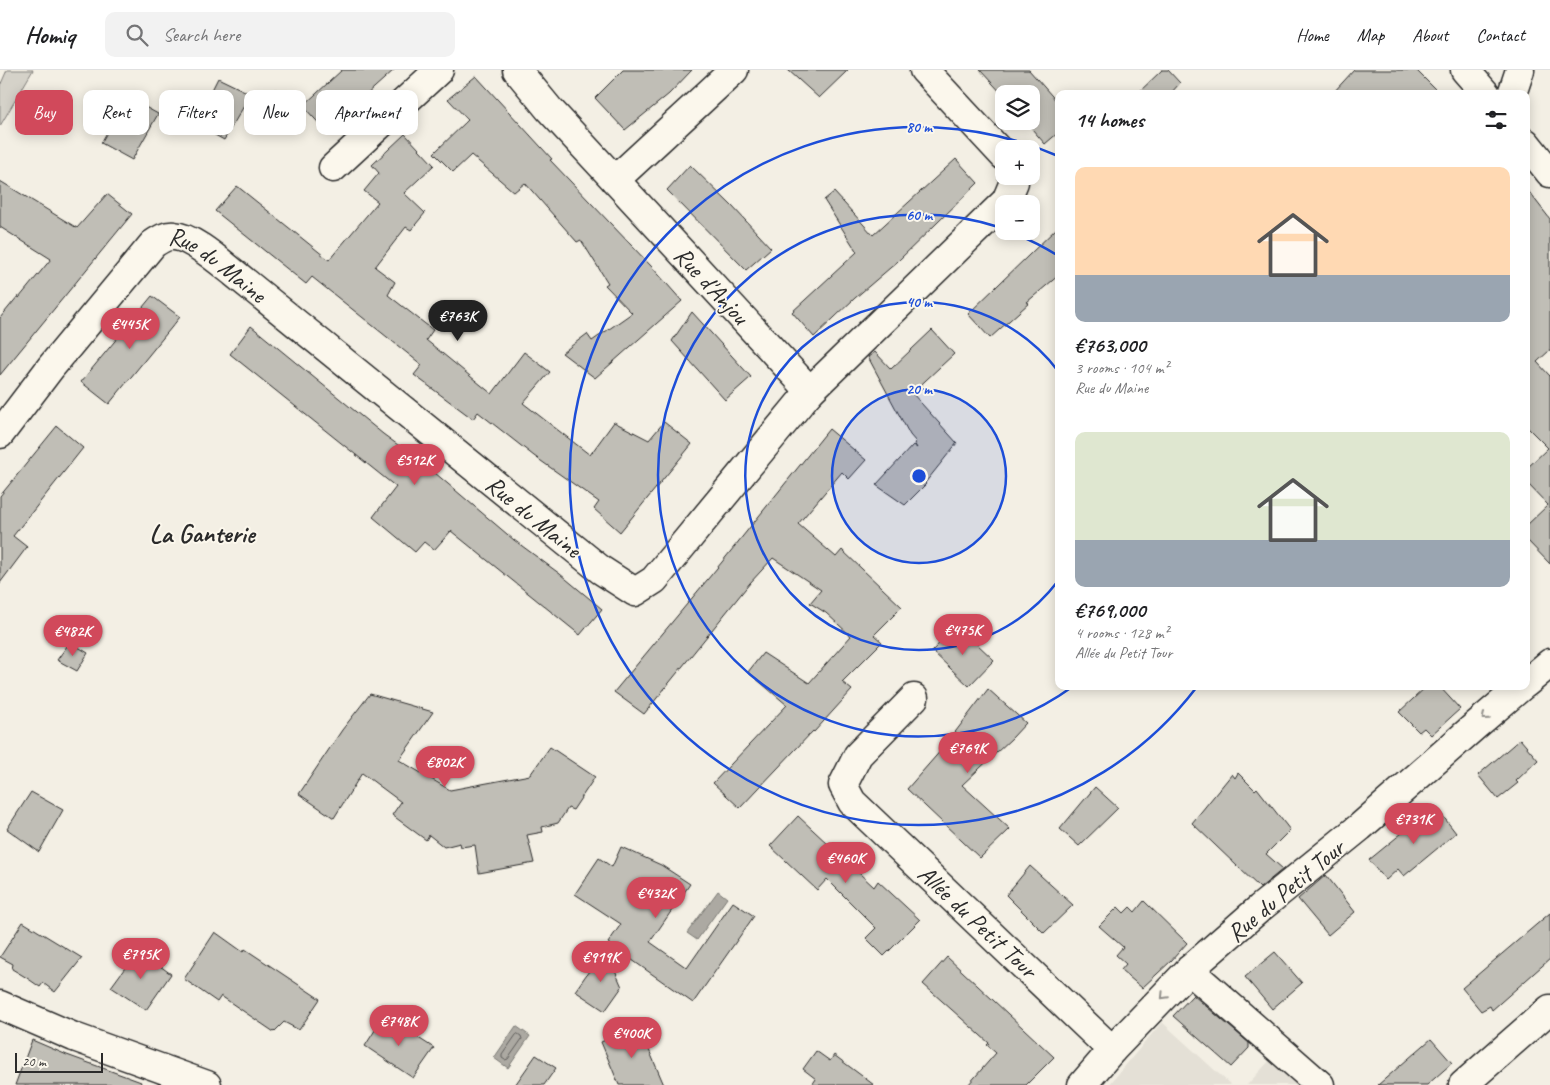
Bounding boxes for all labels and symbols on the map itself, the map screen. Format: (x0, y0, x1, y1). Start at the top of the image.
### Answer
text: 80 m (906, 118, 933, 137)
text: 60 m (906, 206, 933, 225)
street label: Rue du Maine (167, 220, 274, 311)
street label: Rue d'Anjou (667, 240, 757, 333)
text: 40 m (906, 293, 933, 312)
pin: €763K (423, 300, 493, 342)
pin: €445K (95, 308, 165, 350)
text: 20 m (906, 380, 933, 399)
pin: €512K (380, 444, 450, 486)
centre of rings (910, 467, 928, 485)
street label: Rue du Maine (479, 468, 589, 566)
district label: La Ganterie (149, 517, 257, 550)
pin: €482K (38, 614, 108, 657)
pin: €475K (928, 614, 998, 656)
one-way arrow (1481, 712, 1490, 721)
pin: €769K (933, 732, 1003, 774)
pin: €802K (410, 746, 480, 788)
pin: €731K (1379, 802, 1449, 845)
street label: Rue du Petit Tour (1220, 830, 1353, 949)
pin: €460K (811, 842, 881, 884)
street label: Allée du Petit Tour (911, 858, 1046, 987)
pin: €432K (621, 876, 691, 919)
pin: €795K (106, 938, 176, 980)
pin: €919K (566, 940, 636, 983)
one-way arrow (1161, 990, 1170, 999)
pin: €748K (364, 1004, 434, 1047)
pin: €400K (597, 1016, 667, 1059)
scale bar (15, 1050, 102, 1073)

